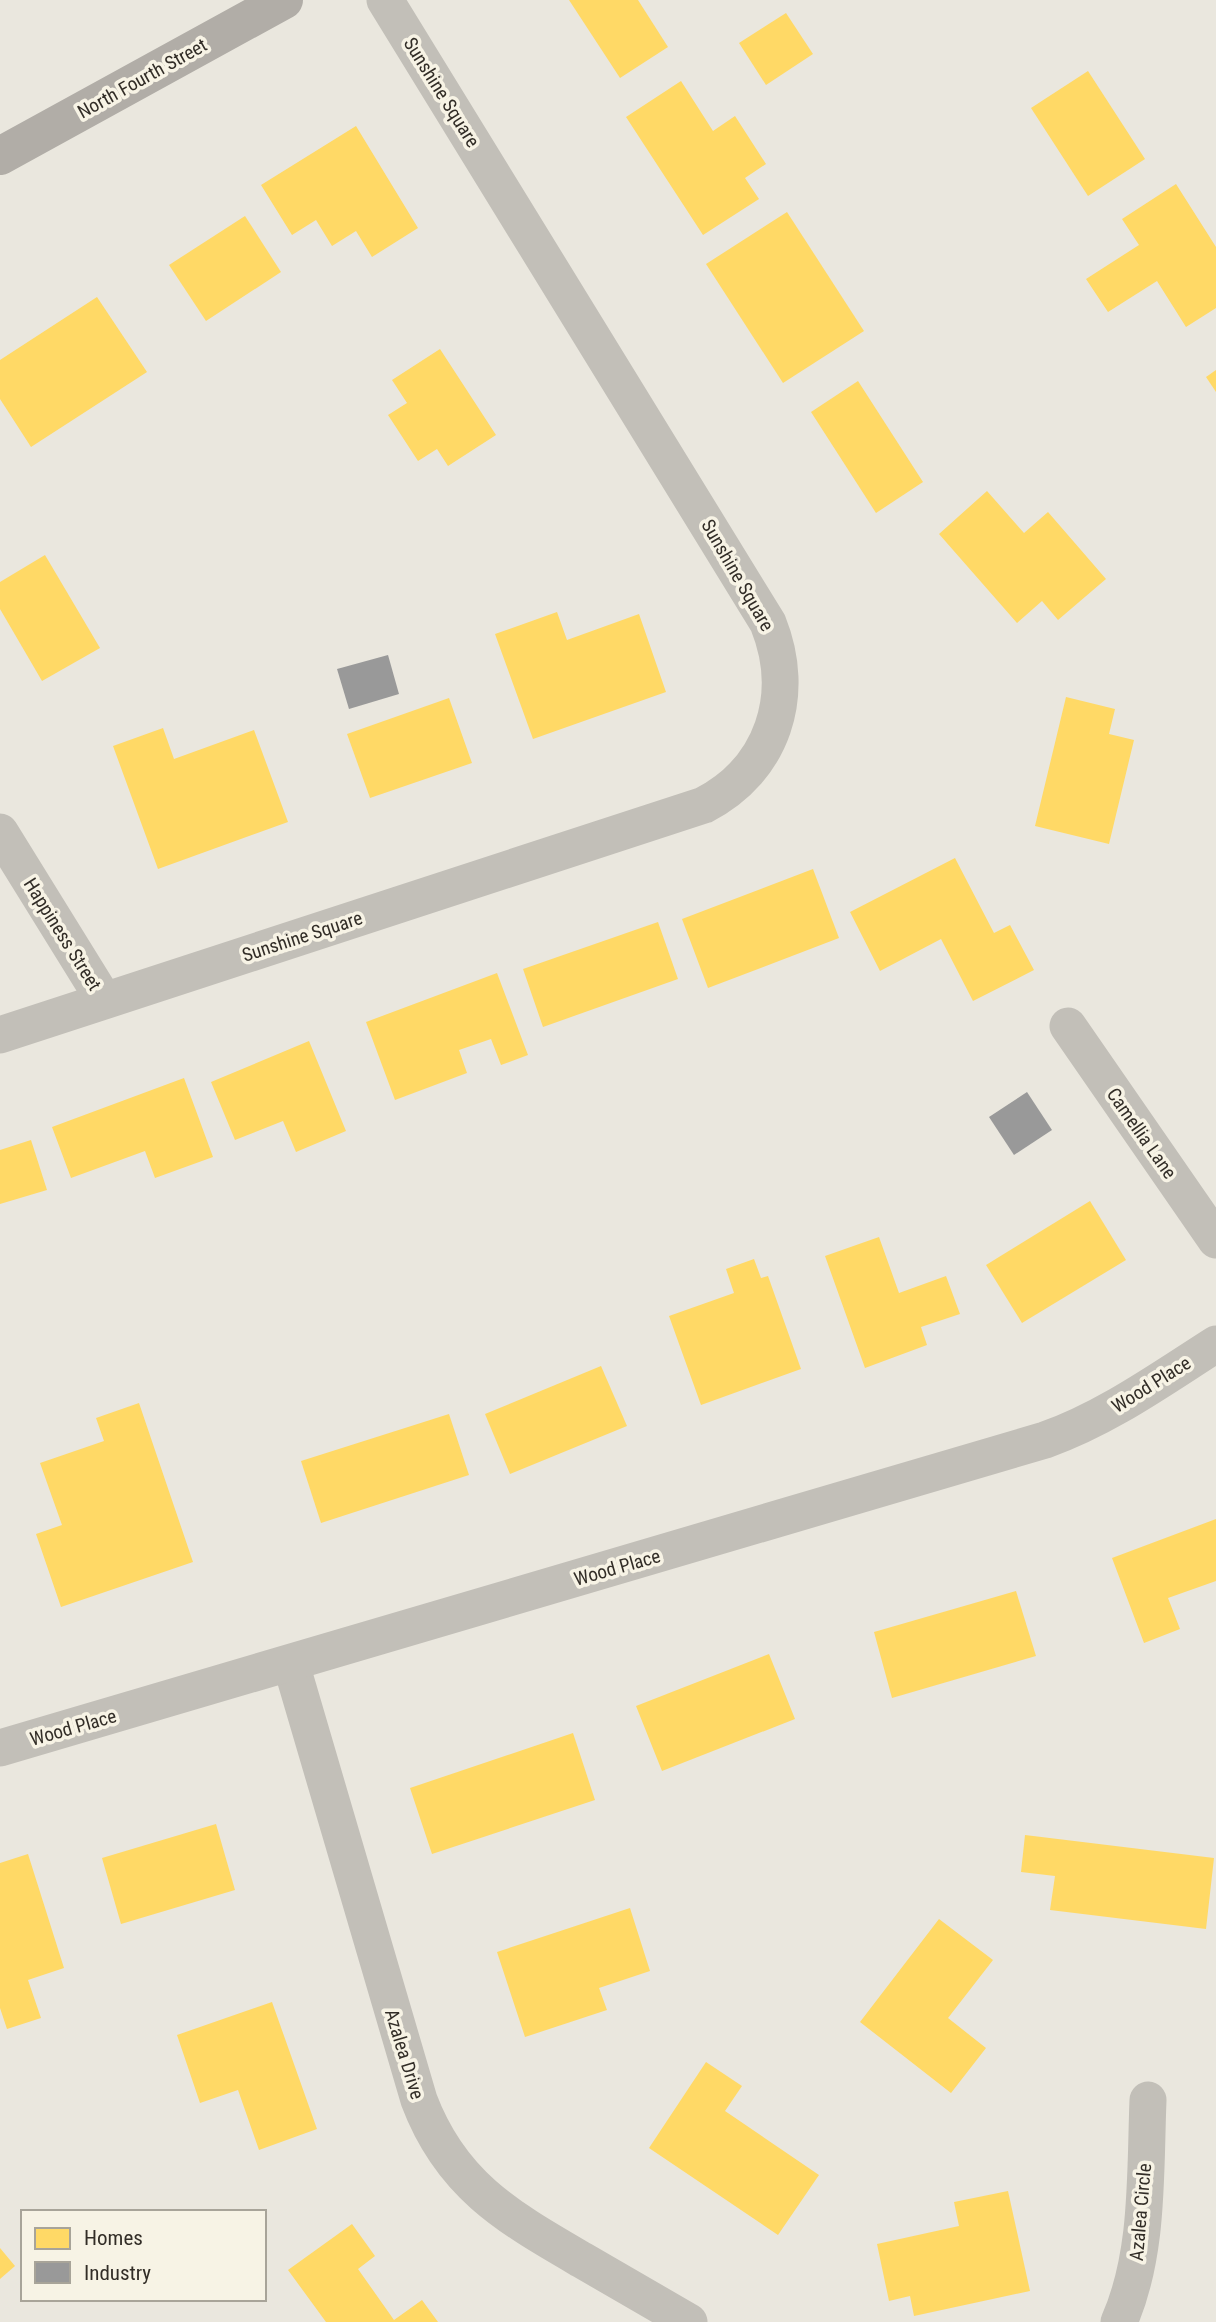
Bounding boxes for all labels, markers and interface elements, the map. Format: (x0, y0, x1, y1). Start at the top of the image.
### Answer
street label: North Fourth Street (74, 33, 211, 123)
street label: Sunshine Square (399, 33, 485, 151)
street label: Sunshine Square (696, 515, 779, 635)
street label: Happiness Street (19, 874, 106, 995)
street label: Sunshine Square (239, 906, 365, 967)
street label: Camellia Lane (1102, 1083, 1181, 1183)
street label: Wood Place (1108, 1351, 1195, 1418)
street label: Wood Place (571, 1544, 663, 1591)
street label: Wood Place (27, 1704, 119, 1751)
street label: Azalea Drive (380, 2006, 429, 2102)
street label: Azalea Circle (1125, 2162, 1156, 2262)
legend (21, 2210, 266, 2301)
text: Homes (84, 2226, 143, 2250)
text: Industry (84, 2261, 151, 2285)

